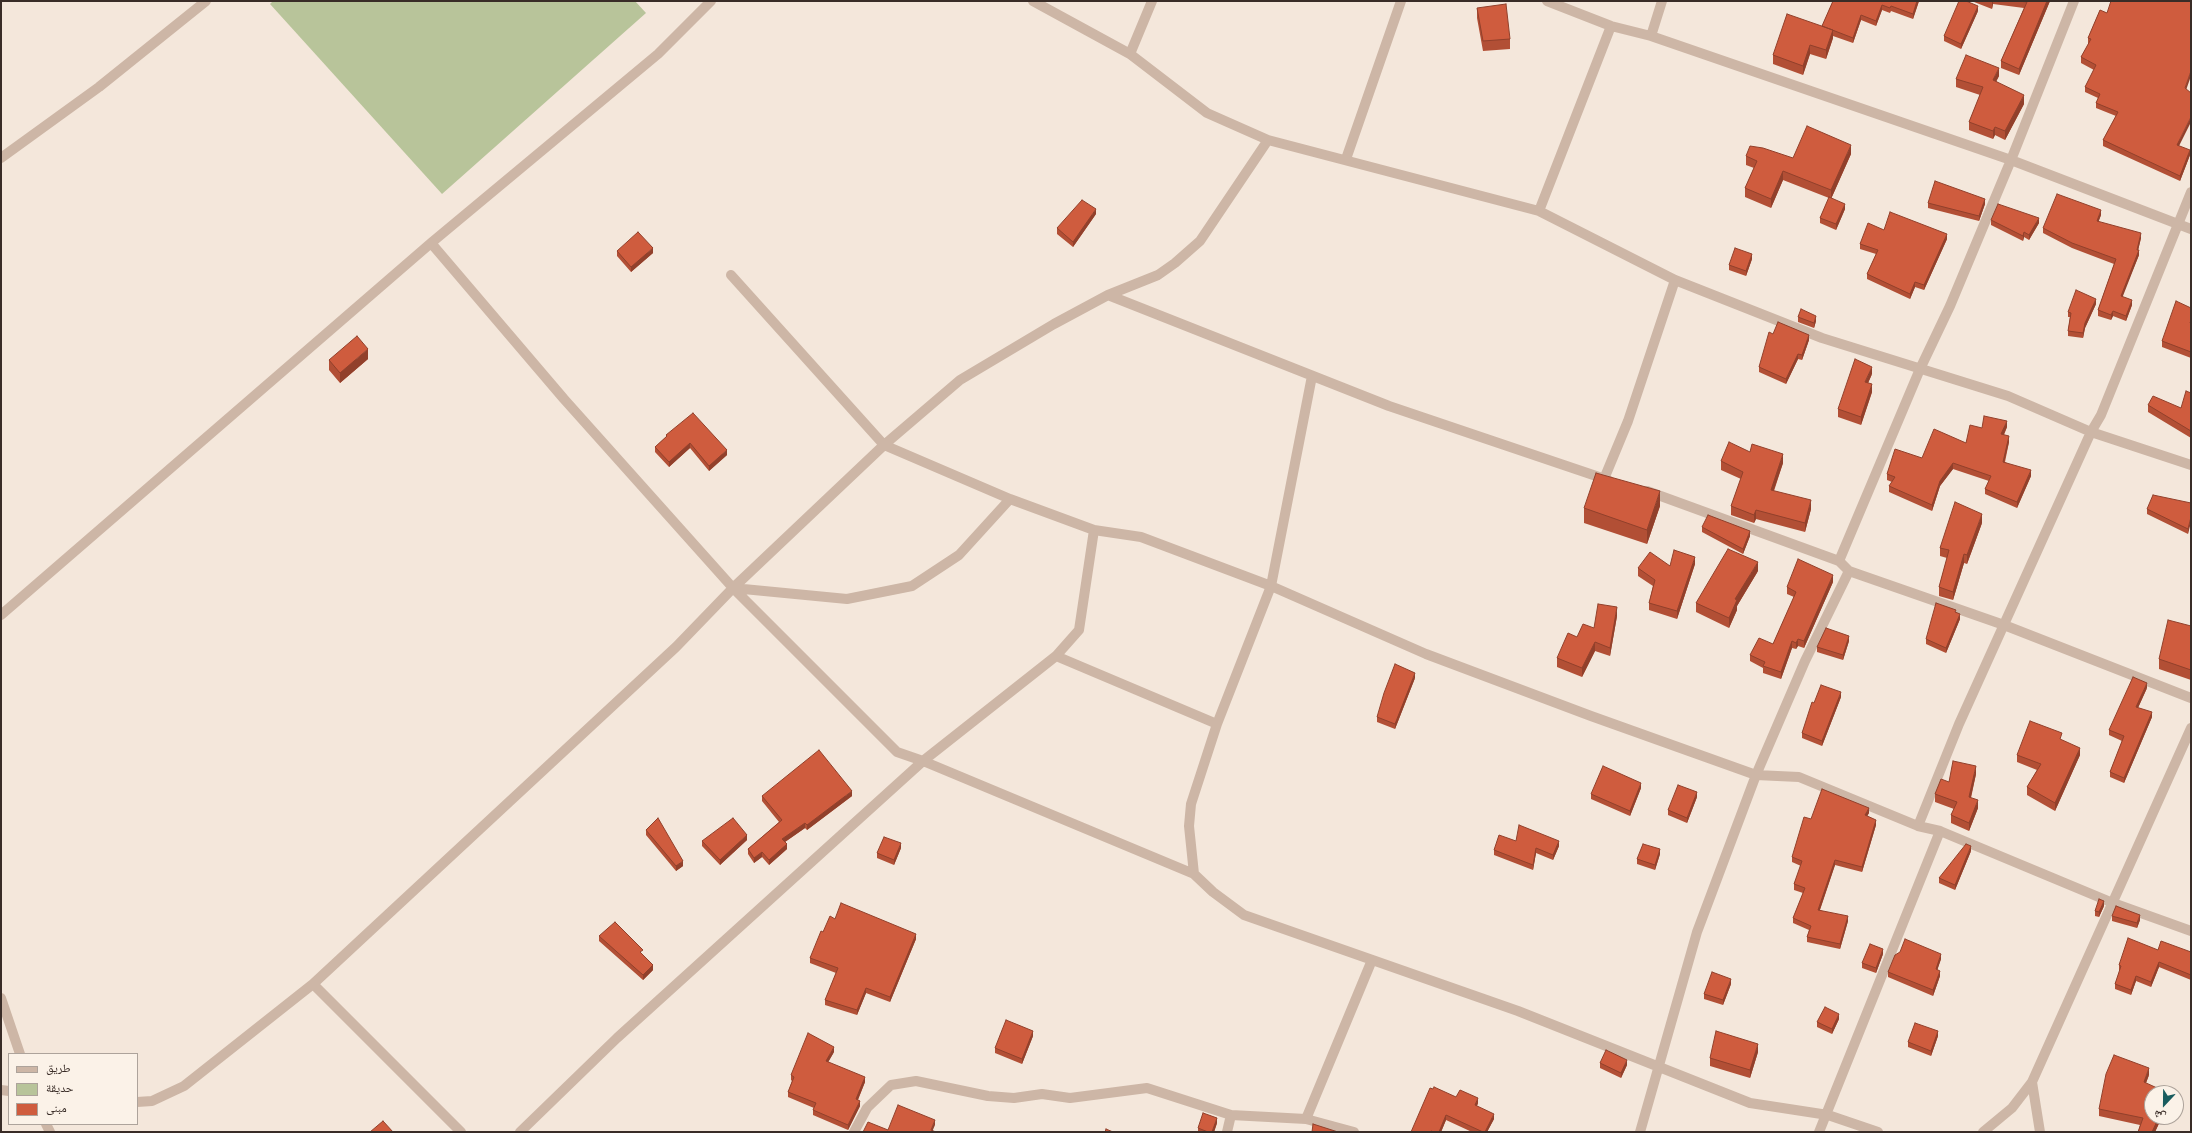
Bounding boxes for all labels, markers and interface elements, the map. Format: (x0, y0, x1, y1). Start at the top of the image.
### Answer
legend (8, 1053, 138, 1125)
text: طريق (46, 1061, 71, 1075)
text: حديقة (46, 1081, 74, 1095)
north arrow (2144, 1085, 2184, 1125)
text: مبنى (46, 1101, 67, 1115)
text: ش (2152, 1107, 2168, 1124)

